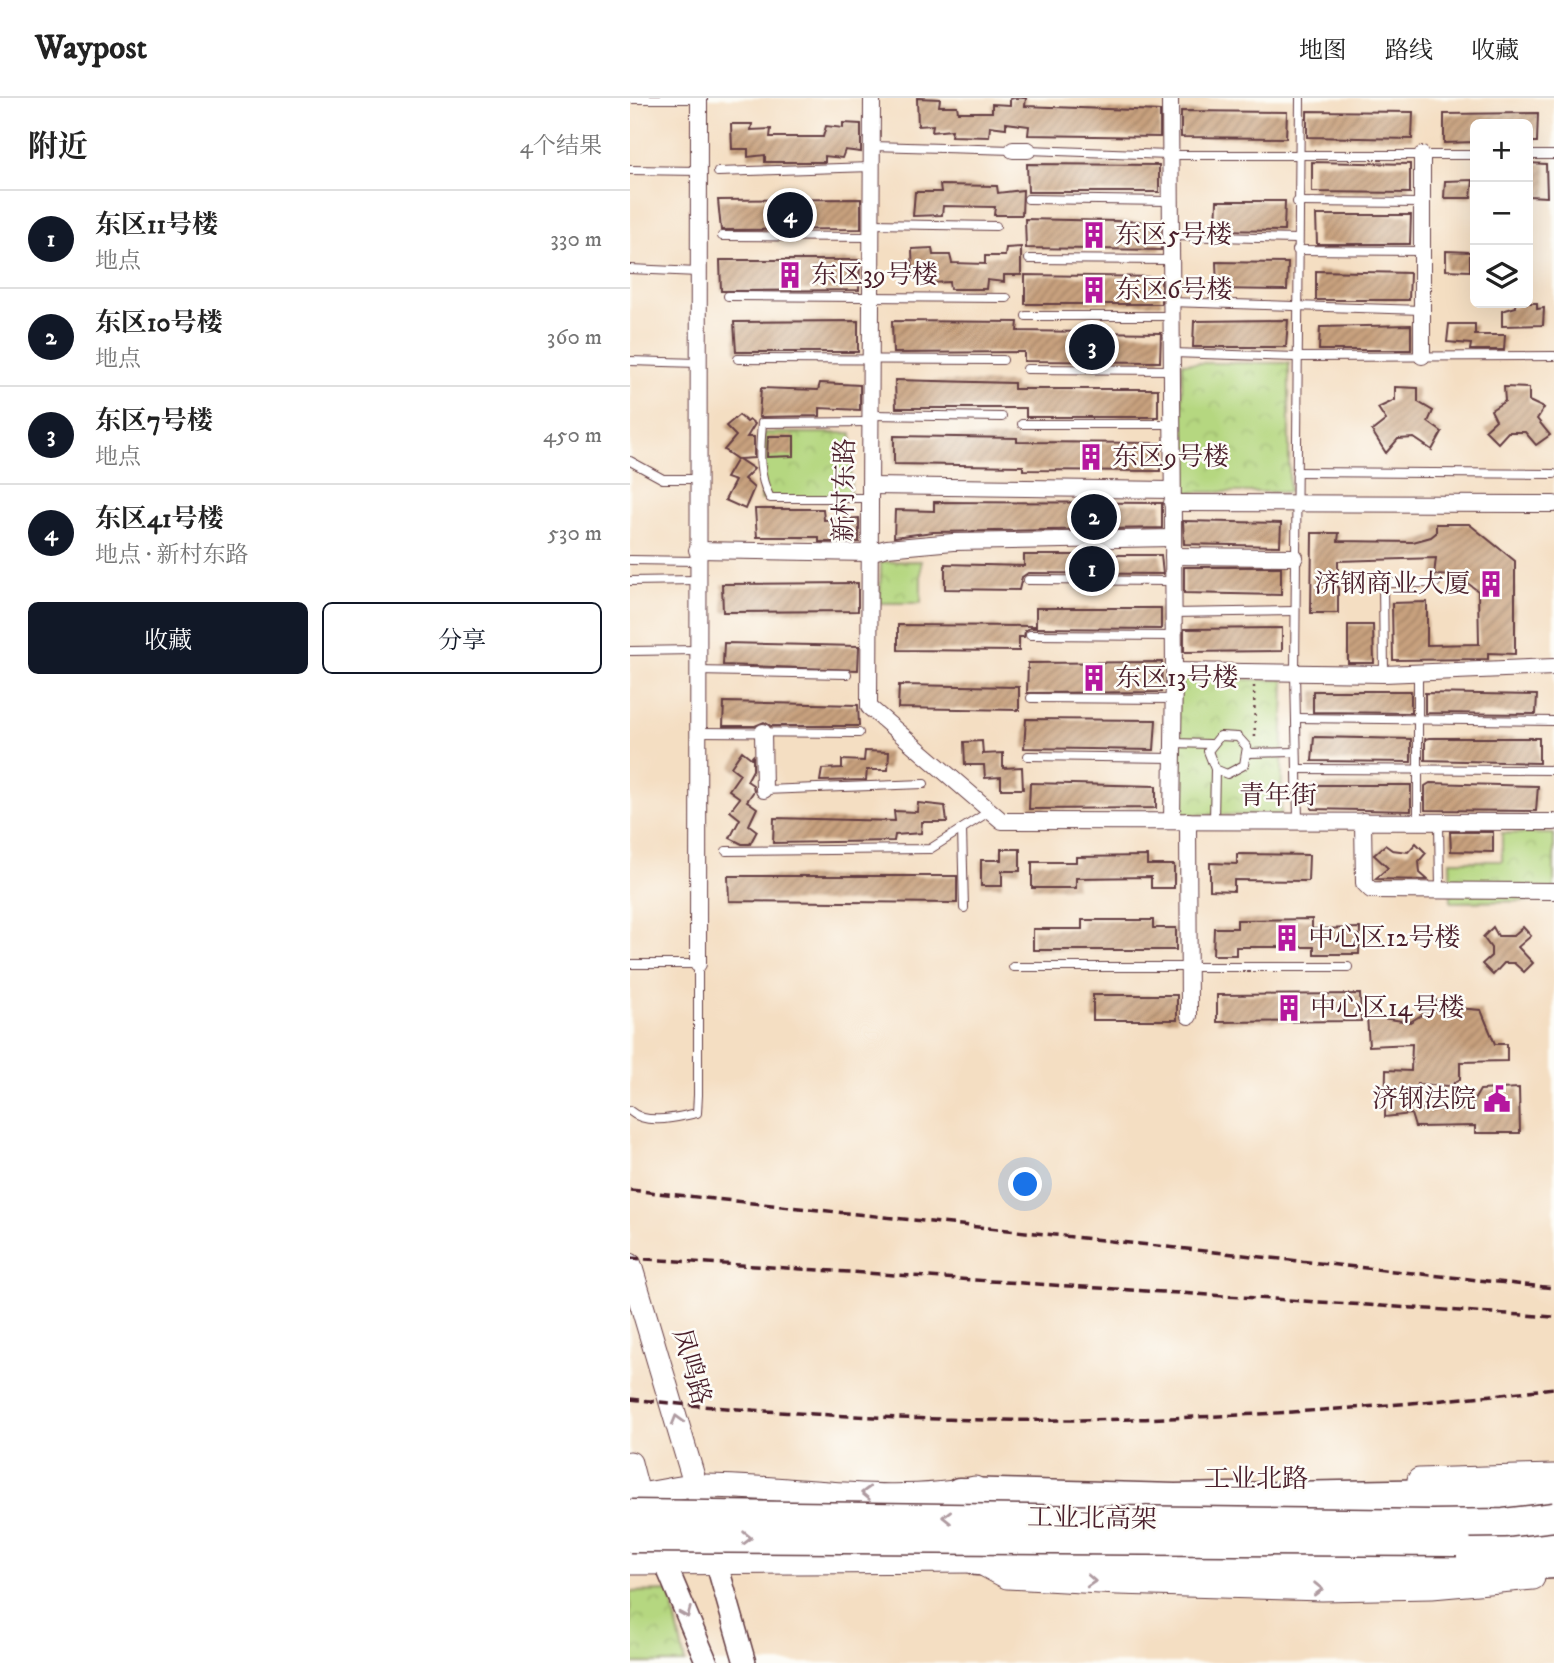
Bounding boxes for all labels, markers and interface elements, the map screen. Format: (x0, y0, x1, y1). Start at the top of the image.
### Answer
text: Waypost (35, 28, 147, 69)
text: 地图 (1299, 36, 1347, 66)
text: 路线 (1385, 36, 1433, 66)
text: 收藏 (1471, 36, 1519, 66)
map controls (1470, 119, 1533, 308)
button: + (1470, 119, 1533, 182)
text: 附近 (28, 129, 88, 166)
text: 4个结果 (520, 132, 602, 161)
button: − (1470, 182, 1533, 245)
pin: 4 (767, 189, 813, 241)
text: 东区11号楼 (95, 209, 218, 242)
place label: 东区5号楼 (1115, 219, 1232, 252)
building icon: 东区5号楼 (1079, 220, 1109, 250)
text: 1 (47, 225, 55, 254)
text: 330 m (550, 225, 602, 254)
button: layers (1470, 245, 1533, 308)
text: 地点 (95, 247, 141, 276)
place label: 东区39号楼 (811, 259, 938, 292)
building icon: 东区39号楼 (775, 260, 805, 290)
place label: 东区6号楼 (1115, 274, 1233, 307)
building icon: 东区6号楼 (1079, 275, 1109, 305)
text: 东区10号楼 (95, 307, 222, 340)
pin: 3 (1069, 321, 1115, 373)
text: 2 (45, 323, 57, 352)
text: 360 m (547, 323, 602, 352)
text: 地点 (95, 345, 141, 374)
text: 东区7号楼 (95, 405, 213, 438)
text: 3 (47, 421, 55, 450)
text: 450 m (543, 421, 602, 450)
street label: 新村东路 (828, 438, 862, 542)
place label: 东区9号楼 (1112, 441, 1229, 474)
building icon: 东区9号楼 (1076, 442, 1106, 472)
text: 地点 (95, 443, 141, 472)
pin: 2 (1071, 491, 1117, 543)
text: 东区41号楼 (95, 503, 224, 536)
text: 4 (44, 519, 58, 548)
text: 530 m (547, 519, 602, 548)
text: 地点 · 新村东路 (95, 541, 248, 570)
pin: 1 (1069, 543, 1115, 595)
place label: 济钢商业大厦 (1314, 568, 1470, 601)
building icon: 济钢商业大厦 (1476, 569, 1506, 599)
button: 收藏 (28, 602, 308, 674)
button: 分享 (322, 602, 602, 674)
place label: 东区13号楼 (1115, 662, 1238, 695)
building icon: 东区13号楼 (1079, 663, 1109, 693)
street label: 青年街 (1239, 780, 1317, 813)
place label: 中心区12号楼 (1308, 922, 1460, 955)
building icon: 中心区12号楼 (1272, 923, 1302, 953)
place label: 中心区14号楼 (1310, 992, 1465, 1025)
building icon: 中心区14号楼 (1274, 993, 1304, 1023)
place label: 济钢法院 (1372, 1083, 1476, 1116)
public building icon: 济钢法院 (1482, 1084, 1512, 1114)
your location (1008, 1167, 1042, 1201)
street label: 凤鸣路 (664, 1325, 718, 1409)
one-way arrow (671, 1415, 686, 1427)
street label: 工业北路 (1204, 1463, 1308, 1496)
one-way arrow (861, 1485, 872, 1500)
street label: 工业北高架 (1027, 1501, 1157, 1537)
one-way arrow (941, 1509, 952, 1525)
one-way arrow (742, 1530, 753, 1546)
one-way arrow (1085, 1574, 1096, 1589)
one-way arrow (1313, 1581, 1324, 1596)
one-way arrow (678, 1606, 692, 1618)

